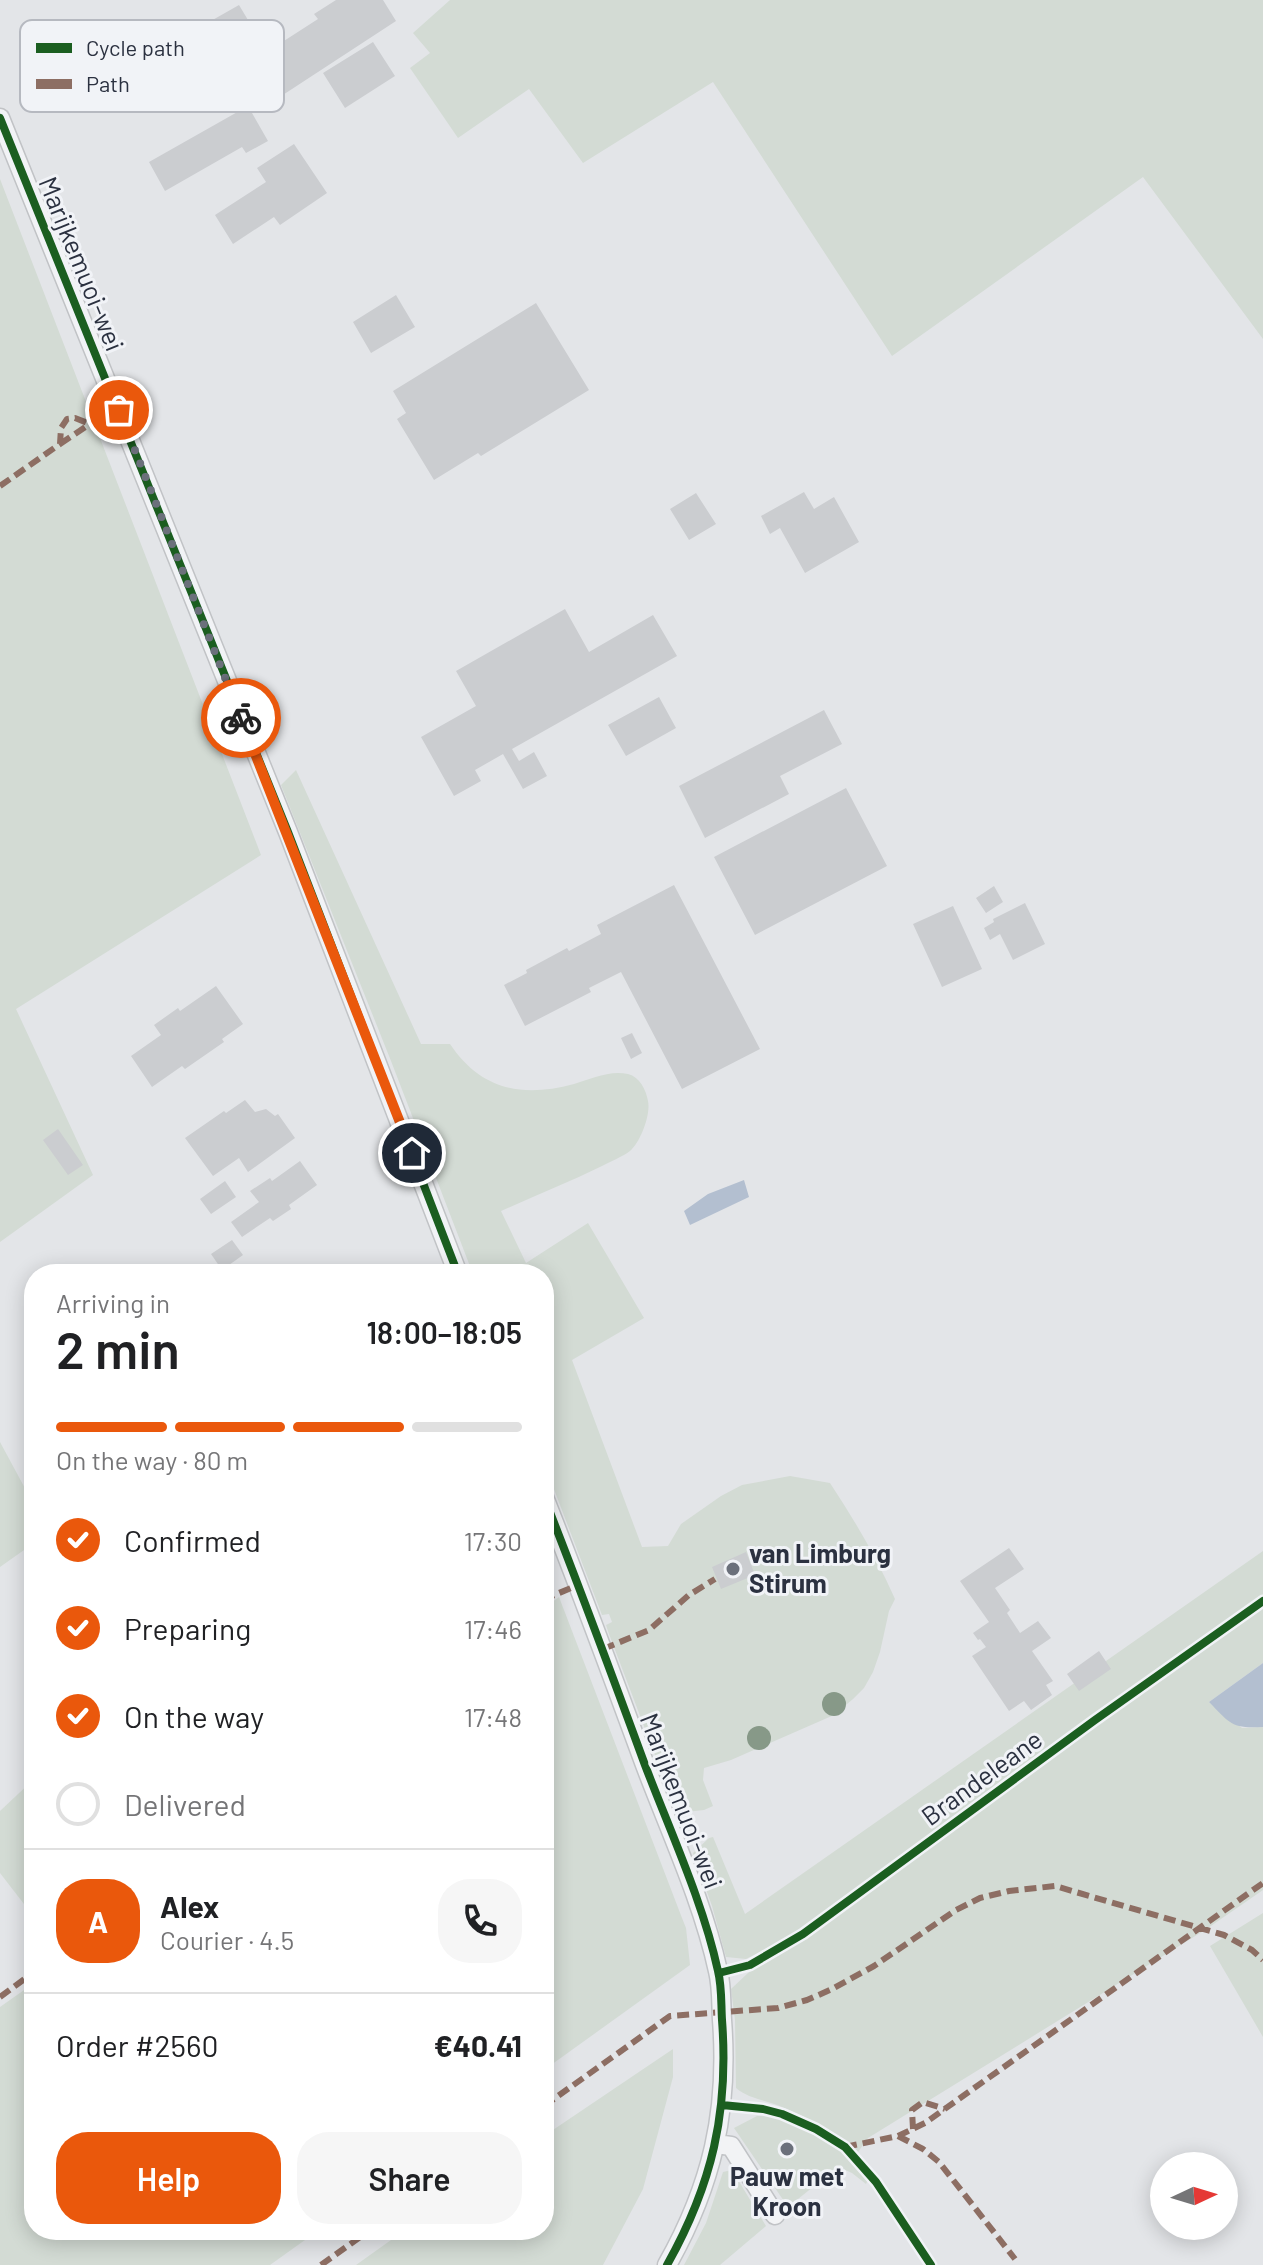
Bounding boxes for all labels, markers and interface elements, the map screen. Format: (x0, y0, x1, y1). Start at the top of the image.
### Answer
legend (20, 20, 284, 112)
text: Cycle path (86, 34, 185, 60)
text: Path (86, 70, 130, 96)
street label: Marijkemuoi-wei (33, 172, 132, 355)
pin (85, 376, 153, 444)
icon: bag (97, 388, 141, 432)
courier (201, 678, 281, 758)
icon: bike (219, 696, 263, 740)
pin (378, 1119, 446, 1187)
icon: home (390, 1131, 434, 1175)
text: Arriving in (56, 1287, 170, 1318)
text: 18:00–18:05 (367, 1314, 522, 1350)
text: 2 min (56, 1317, 180, 1379)
text: On the way · 80 m (56, 1444, 248, 1475)
icon: check (56, 1518, 100, 1562)
text: Confirmed (124, 1522, 261, 1558)
text: 17:30 (464, 1525, 522, 1556)
place label: van Limburg Stirum (749, 1537, 891, 1598)
marker: van Limburg Stirum (724, 1560, 742, 1578)
icon: check (56, 1606, 100, 1650)
text: Preparing (124, 1610, 251, 1646)
text: 17:46 (464, 1613, 522, 1644)
icon: check (56, 1694, 100, 1738)
text: On the way (124, 1698, 264, 1734)
text: 17:48 (464, 1701, 522, 1732)
street label: Marijkemuoi-wei (635, 1708, 730, 1893)
street label: Brandeleane (915, 1723, 1047, 1831)
text: Delivered (124, 1786, 246, 1822)
button: phone (438, 1879, 522, 1963)
text: Alex (160, 1888, 219, 1924)
text: A (88, 1903, 108, 1939)
text: Courier · 4.5 (160, 1924, 294, 1955)
text: Order #2560 (56, 2027, 218, 2063)
text: €40.41 (434, 2027, 522, 2063)
button: Help (56, 2132, 281, 2224)
button: Share (297, 2132, 522, 2224)
marker: Pauw met Kroon (778, 2140, 796, 2158)
north arrow (1150, 2152, 1238, 2240)
map controls (1150, 2152, 1238, 2240)
place label: Pauw met Kroon (730, 2160, 844, 2221)

